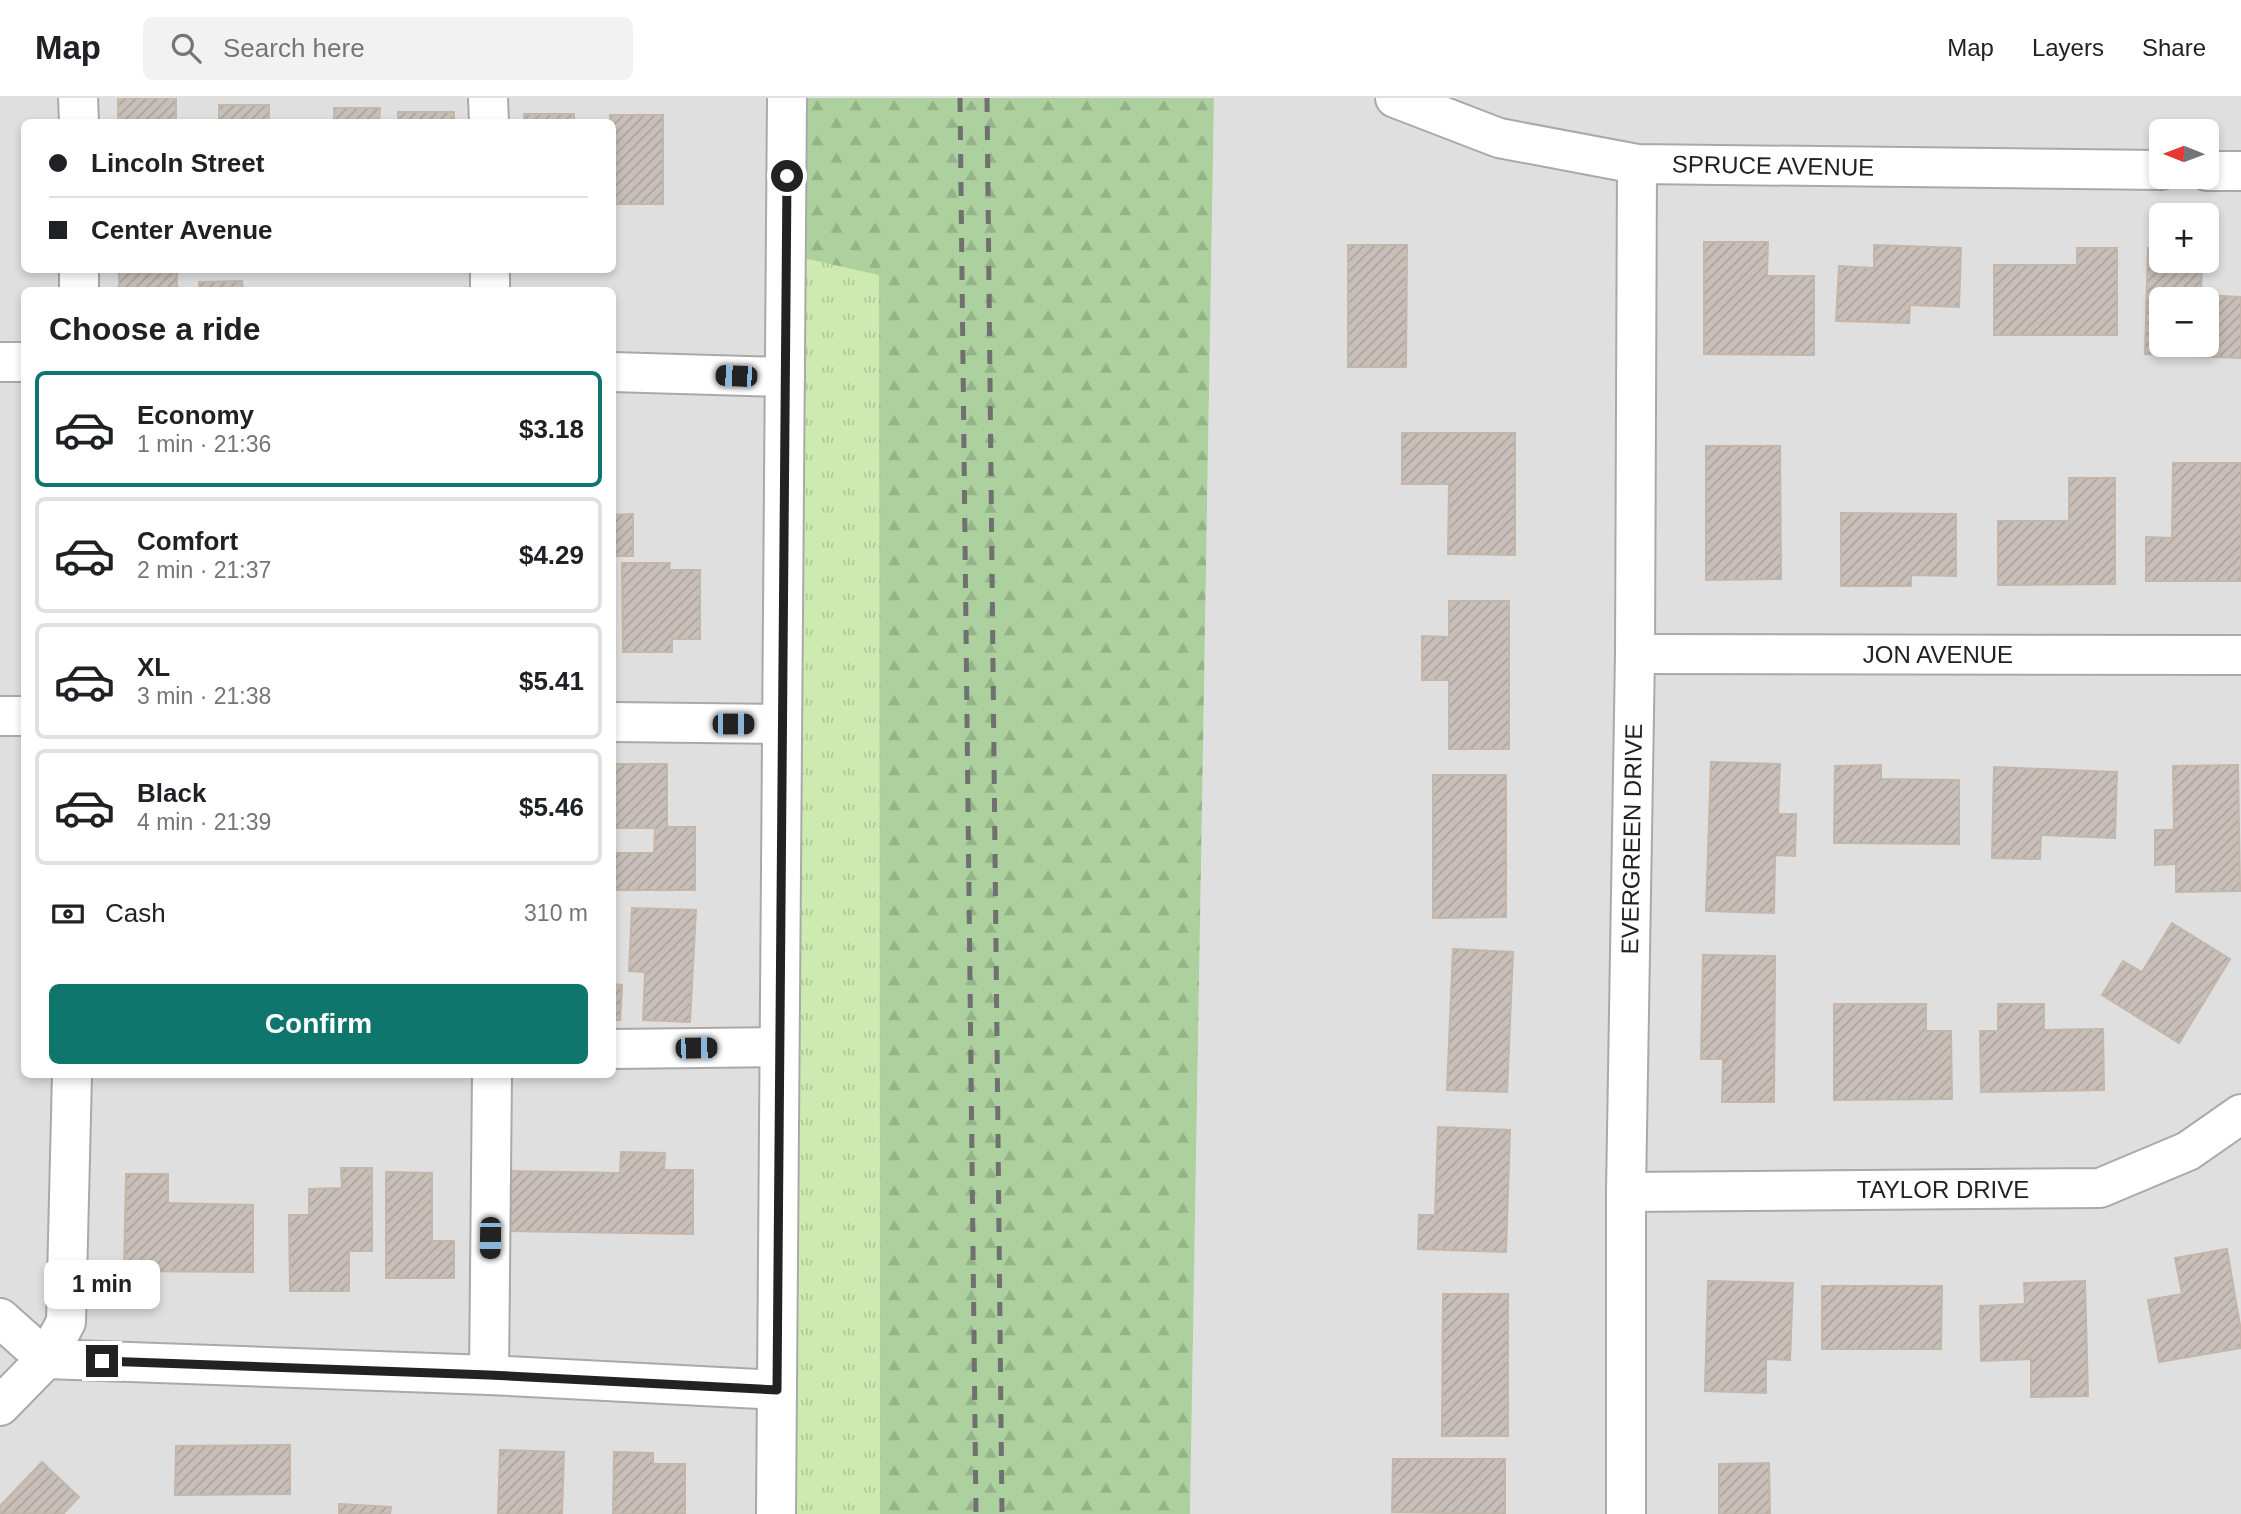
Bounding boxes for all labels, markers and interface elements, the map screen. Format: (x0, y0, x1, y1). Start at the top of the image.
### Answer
search box (143, 17, 633, 80)
text: Map (35, 29, 101, 66)
icon: search (167, 29, 205, 67)
text: Search here (223, 33, 365, 63)
text: Map (1947, 34, 1994, 61)
text: Layers (2032, 34, 2104, 61)
text: Share (2142, 34, 2206, 61)
north arrow (2149, 119, 2219, 189)
map controls (2149, 119, 2219, 357)
text: Lincoln Street (91, 148, 264, 178)
street label: SPRUCE AVENUE (1672, 150, 1874, 181)
route start (771, 160, 803, 192)
button: + (2149, 203, 2219, 273)
text: Center Avenue (91, 215, 273, 245)
button: − (2149, 287, 2219, 357)
text: Choose a ride (49, 311, 261, 347)
car (715, 365, 758, 387)
icon: car (53, 398, 116, 461)
text: Economy (137, 400, 254, 430)
text: $3.18 (519, 414, 584, 444)
text: 1 min · 21:36 (137, 431, 271, 457)
icon: car (53, 524, 116, 587)
text: Comfort (137, 526, 238, 556)
text: $4.29 (519, 540, 584, 570)
text: 2 min · 21:37 (137, 557, 271, 583)
street label: JON AVENUE (1863, 641, 2013, 668)
icon: car (53, 650, 116, 713)
text: XL (137, 652, 170, 682)
text: $5.41 (519, 666, 584, 696)
text: 3 min · 21:38 (137, 683, 271, 709)
car (713, 714, 755, 735)
street label: EVERGREEN DRIVE (1616, 723, 1647, 955)
icon: car (53, 776, 116, 839)
text: Black (137, 778, 206, 808)
text: $5.46 (519, 792, 584, 822)
text: 4 min · 21:39 (137, 809, 271, 835)
icon: cash (49, 895, 87, 933)
text: Cash (105, 898, 166, 928)
text: 310 m (524, 900, 588, 926)
button: Confirm (49, 984, 588, 1064)
car (675, 1037, 718, 1059)
street label: TAYLOR DRIVE (1857, 1176, 2029, 1203)
car (480, 1217, 501, 1259)
callout: 1 min (44, 1260, 160, 1308)
text: 1 min (72, 1271, 132, 1297)
route end (86, 1345, 118, 1377)

